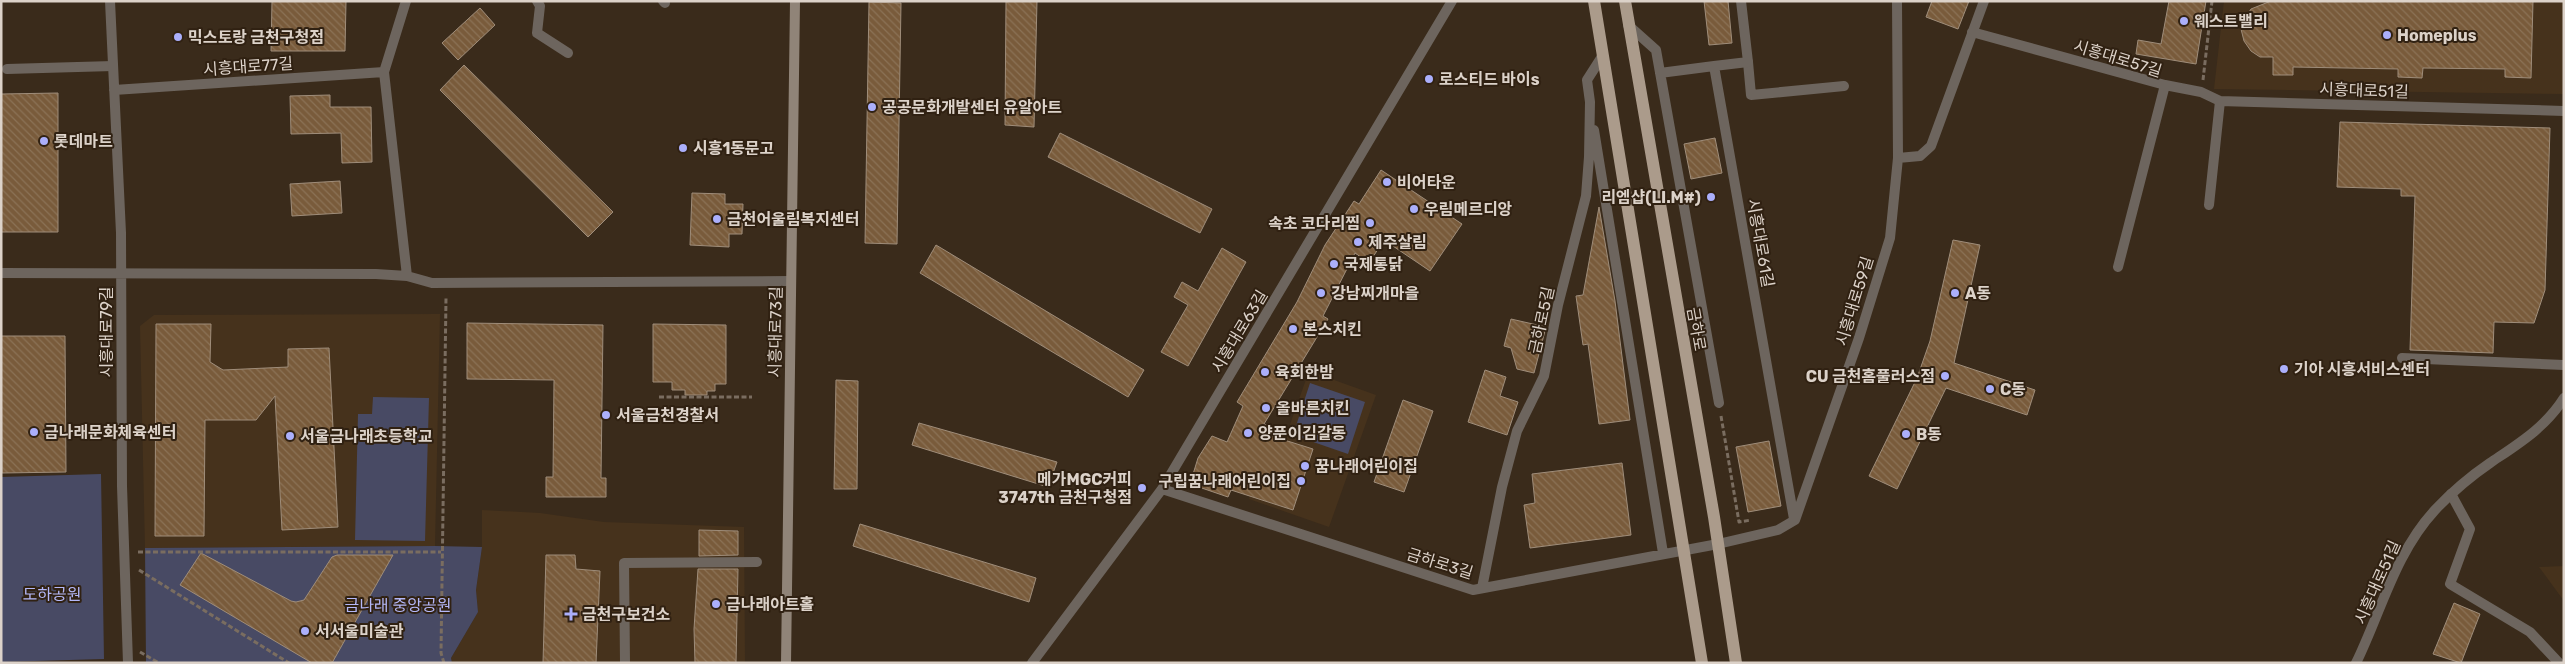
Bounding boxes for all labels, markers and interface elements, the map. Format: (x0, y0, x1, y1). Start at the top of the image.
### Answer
place label: 웨스트밸리 (2194, 12, 2268, 31)
marker: 웨스트밸리 (2178, 15, 2190, 27)
place label: Homeplus (2397, 26, 2477, 45)
place label: 믹스토랑 금천구청점 (188, 28, 324, 47)
marker: Homeplus (2381, 29, 2393, 41)
marker: 믹스토랑 금천구청점 (172, 31, 184, 43)
street label: 시흥대로57길 (2071, 36, 2164, 81)
street label: 시흥대로77길 (202, 54, 294, 79)
place label: 로스티드 바이s (1439, 70, 1540, 89)
marker: 로스티드 바이s (1423, 73, 1435, 85)
street label: 시흥대로51길 (2319, 79, 2409, 102)
place label: 공공문화개발센터 유알아트 (882, 98, 1062, 117)
marker: 공공문화개발센터 유알아트 (866, 101, 878, 113)
place label: 롯데마트 (54, 132, 113, 151)
marker: 롯데마트 (38, 135, 50, 147)
place label: 시흥1동문고 (693, 139, 775, 158)
marker: 시흥1동문고 (677, 142, 689, 154)
place label: 비어타운 (1397, 173, 1456, 192)
marker: 비어타운 (1381, 176, 1393, 188)
place label: 리엠샵(LI.M#) (1601, 188, 1701, 207)
marker: 리엠샵(LI.M#) (1705, 191, 1717, 203)
street label: 시흥대로61길 (1743, 197, 1778, 289)
place label: 우림메르디앙 (1424, 200, 1513, 219)
marker: 우림메르디앙 (1408, 203, 1420, 215)
place label: 금천어울림복지센터 (727, 210, 859, 229)
marker: 금천어울림복지센터 (711, 213, 723, 225)
place label: 속초 코다리찜 (1268, 214, 1360, 233)
marker: 속초 코다리찜 (1364, 217, 1376, 229)
place label: 제주살림 (1368, 233, 1427, 252)
marker: 제주살림 (1352, 236, 1364, 248)
street label: 시흥대로59길 (1832, 254, 1877, 348)
place label: 국제통닭 (1344, 255, 1403, 274)
marker: 국제통닭 (1328, 258, 1340, 270)
place label: 강남찌개마을 (1331, 284, 1420, 303)
place label: A동 (1965, 284, 1991, 303)
street label: 금하로5길 (1525, 285, 1558, 356)
street label: 시흥대로79길 (97, 286, 116, 378)
street label: 시흥대로73길 (765, 286, 786, 378)
street label: 시흥대로63길 (1207, 287, 1271, 376)
marker: 강남찌개마을 (1315, 287, 1327, 299)
marker: A동 (1949, 287, 1961, 299)
street label: 금하로 (1683, 306, 1710, 353)
place label: 본스치킨 (1303, 320, 1362, 339)
marker: 본스치킨 (1287, 323, 1299, 335)
place label: 기아 시흥서비스센터 (2294, 360, 2430, 379)
place label: 육회한밤 (1275, 363, 1334, 382)
marker: 기아 시흥서비스센터 (2278, 363, 2290, 375)
marker: 육회한밤 (1259, 366, 1271, 378)
place label: CU 금천홈풀러스점 (1806, 367, 1935, 386)
marker: CU 금천홈풀러스점 (1939, 370, 1951, 382)
place label: C동 (2000, 380, 2026, 399)
marker: C동 (1984, 383, 1996, 395)
place label: 올바른치킨 (1276, 399, 1350, 418)
marker: 올바른치킨 (1260, 402, 1272, 414)
place label: 서울금천경찰서 (616, 406, 719, 425)
marker: 서울금천경찰서 (600, 409, 612, 421)
place label: 금나래문화체육센터 (44, 423, 176, 442)
place label: 양푼이김갈동 (1258, 424, 1346, 443)
place label: B동 (1916, 425, 1942, 444)
marker: 금나래문화체육센터 (28, 426, 40, 438)
place label: 서울금나래초등학교 (300, 427, 433, 446)
marker: 양푼이김갈동 (1242, 427, 1254, 439)
marker: B동 (1900, 428, 1912, 440)
marker: 서울금나래초등학교 (284, 430, 296, 442)
place label: 꿈나래어린이집 (1315, 457, 1418, 476)
marker: 꿈나래어린이집 (1299, 460, 1311, 472)
place label: 메가MGC커피 3747th 금천구청점 (998, 470, 1132, 507)
place label: 구립꿈나래어린이집 (1159, 472, 1291, 491)
marker: 구립꿈나래어린이집 (1295, 475, 1307, 487)
marker: 메가MGC커피 3747th 금천구청점 (1136, 482, 1148, 494)
street label: 시흥대로51길 (2351, 537, 2404, 627)
street label: 금하로3길 (1404, 544, 1475, 583)
park label: 도하공원 (23, 585, 81, 604)
place label: 금나래아트홀 (726, 595, 814, 614)
park label: 금나래 중앙공원 (345, 596, 451, 615)
marker: 금나래아트홀 (710, 598, 722, 610)
place label: 금천구보건소 (582, 605, 671, 624)
marker: 금천구보건소 (564, 607, 578, 621)
place label: 서서울미술관 (315, 622, 404, 641)
marker: 서서울미술관 (299, 625, 311, 637)

